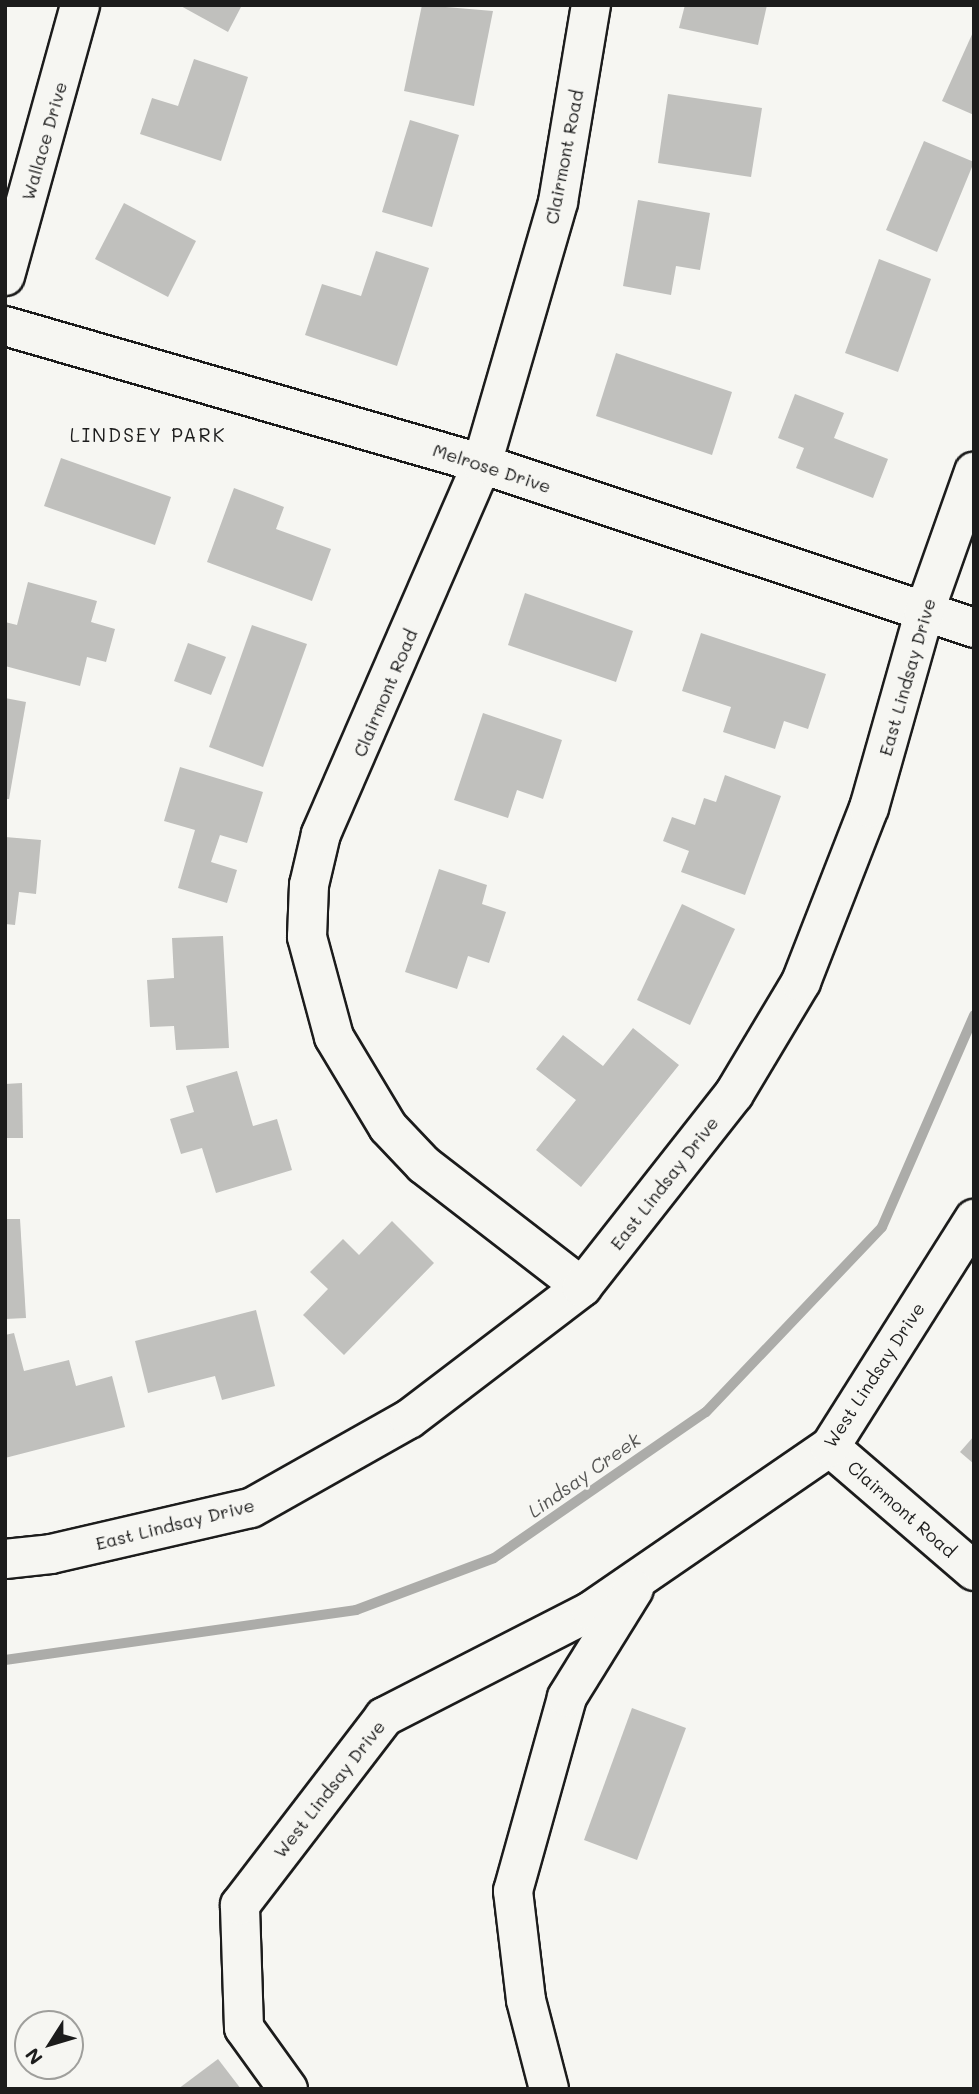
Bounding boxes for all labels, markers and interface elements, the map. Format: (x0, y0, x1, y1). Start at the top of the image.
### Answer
street label: Wallace Drive (17, 79, 71, 203)
street label: Clairmont Road (540, 88, 588, 226)
district label: LINDSEY PARK (71, 424, 225, 446)
street label: Melrose Drive (430, 439, 554, 497)
street label: East Lindsay Drive (874, 596, 940, 758)
street label: Clairmont Road (348, 626, 422, 760)
street label: East Lindsay Drive (605, 1112, 723, 1254)
street label: West Lindsay Drive (819, 1298, 929, 1452)
water label: Lindsay Creek (523, 1428, 645, 1522)
street label: Clairmont Road (843, 1456, 961, 1562)
street label: East Lindsay Drive (93, 1494, 257, 1554)
street label: West Lindsay Drive (269, 1716, 389, 1862)
north arrow (14, 2010, 84, 2080)
text: N (19, 2043, 48, 2070)

